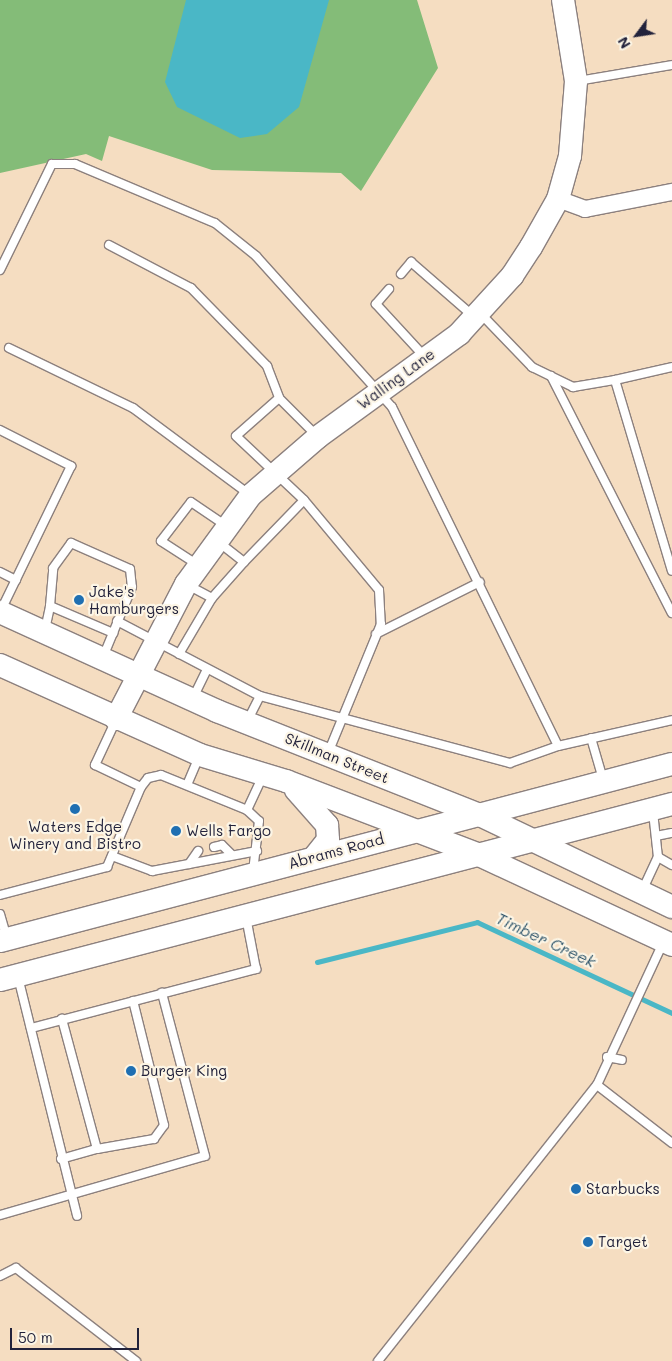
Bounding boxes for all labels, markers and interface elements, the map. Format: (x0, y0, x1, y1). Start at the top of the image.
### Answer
north arrow (612, 10, 662, 60)
text: N (613, 34, 635, 52)
street label: Walling Lane (354, 345, 438, 413)
place label: Jake's Hamburgers (89, 582, 179, 617)
marker: Jake's Hamburgers (73, 594, 85, 606)
street label: Skillman Street (282, 729, 392, 787)
marker: Waters Edge Winery and Bistro (69, 803, 81, 815)
place label: Waters Edge Winery and Bistro (9, 817, 141, 852)
place label: Wells Fargo (186, 822, 271, 840)
marker: Wells Fargo (170, 825, 182, 837)
street label: Abrams Road (286, 830, 386, 872)
water label: Timber Creek (493, 909, 599, 971)
place label: Burger King (141, 1062, 227, 1080)
marker: Burger King (125, 1065, 137, 1077)
place label: Starbucks (586, 1180, 660, 1198)
marker: Starbucks (570, 1183, 582, 1195)
place label: Target (598, 1233, 648, 1251)
marker: Target (582, 1236, 594, 1248)
scale bar (12, 1318, 141, 1350)
text: 50 m (18, 1327, 53, 1347)

